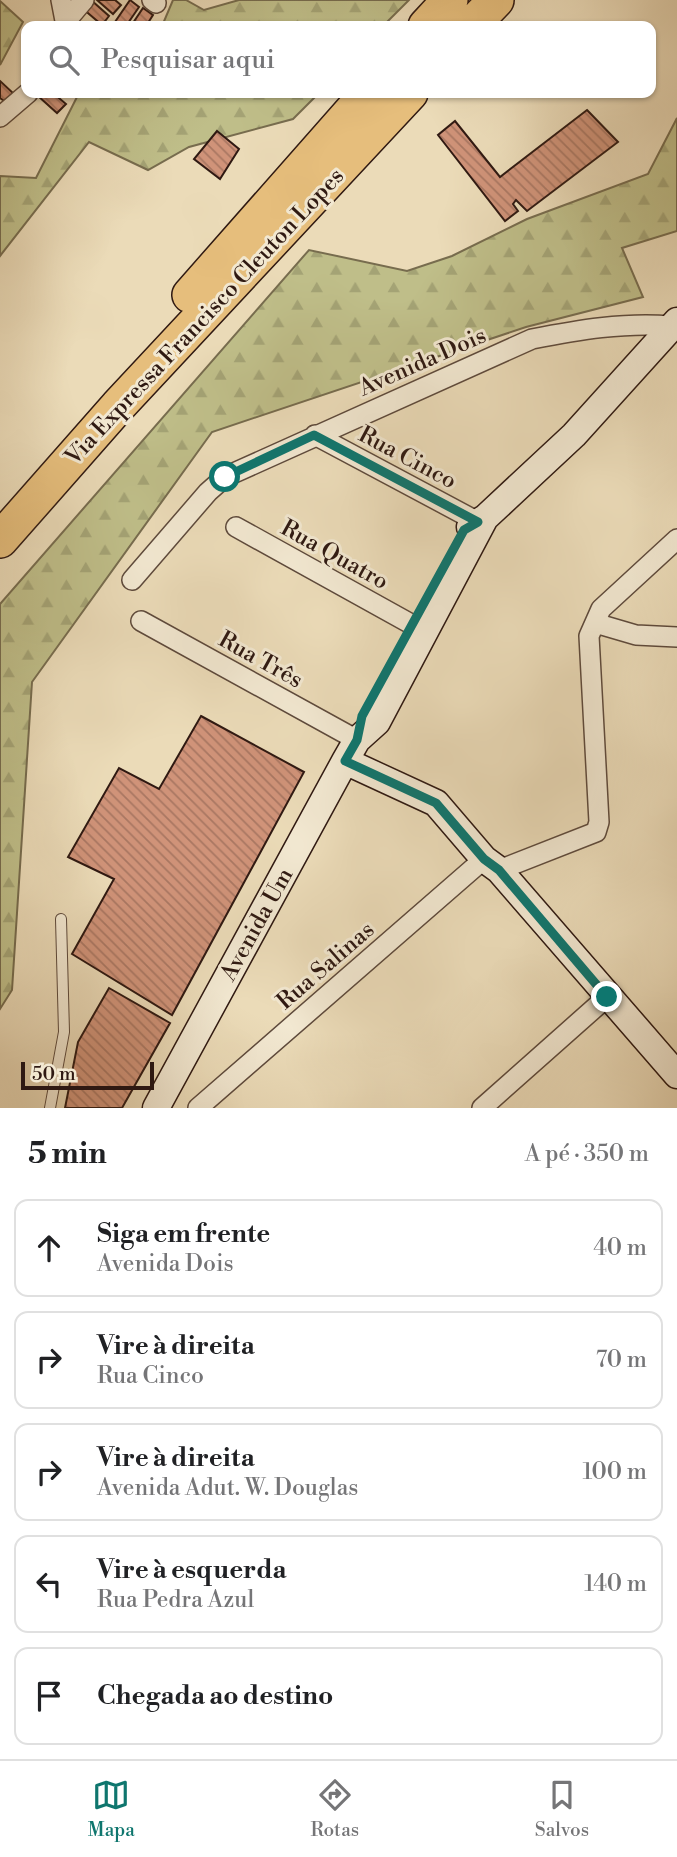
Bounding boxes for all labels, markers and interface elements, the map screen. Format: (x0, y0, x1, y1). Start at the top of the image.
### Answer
search box (21, 21, 656, 98)
icon: search (45, 41, 83, 79)
text: Pesquisar aqui (101, 44, 275, 76)
street label: Via Expressa Francisco Cleuton Lopes (59, 162, 350, 472)
street label: Avenida Dois (353, 321, 490, 403)
street label: Rua Cinco (354, 420, 461, 495)
route start (209, 461, 240, 492)
street label: Rua Quatro (276, 514, 393, 596)
street label: Rua Três (213, 625, 308, 694)
street label: Avenida Um (214, 863, 299, 987)
street label: Rua Salinas (271, 916, 380, 1016)
route end (591, 981, 622, 1012)
scale bar (21, 1059, 154, 1091)
text: 50 m (32, 1062, 76, 1086)
text: 5 min (28, 1135, 107, 1173)
text: A pé · 350 m (525, 1140, 649, 1168)
text: Siga em frente (97, 1218, 270, 1250)
icon: ahead (30, 1229, 68, 1267)
text: 40 m (593, 1234, 647, 1262)
text: Avenida Dois (97, 1250, 234, 1278)
text: Vire à direita (97, 1330, 255, 1362)
icon: right (30, 1341, 68, 1379)
text: 70 m (596, 1346, 647, 1374)
text: Rua Cinco (97, 1362, 204, 1390)
text: Vire à direita (97, 1442, 255, 1474)
icon: right (30, 1453, 68, 1491)
text: 100 m (582, 1458, 647, 1486)
text: Avenida Adut. W. Douglas (97, 1474, 358, 1502)
text: Vire à esquerda (97, 1554, 287, 1586)
icon: left (30, 1565, 68, 1603)
text: 140 m (584, 1570, 647, 1598)
text: Rua Pedra Azul (97, 1586, 254, 1614)
icon: arrive (30, 1677, 68, 1715)
text: Chegada ao destino (97, 1680, 333, 1712)
tab: Mapa (88, 1776, 135, 1842)
tab: Rotas (311, 1776, 359, 1842)
tab: Salvos (535, 1776, 589, 1842)

